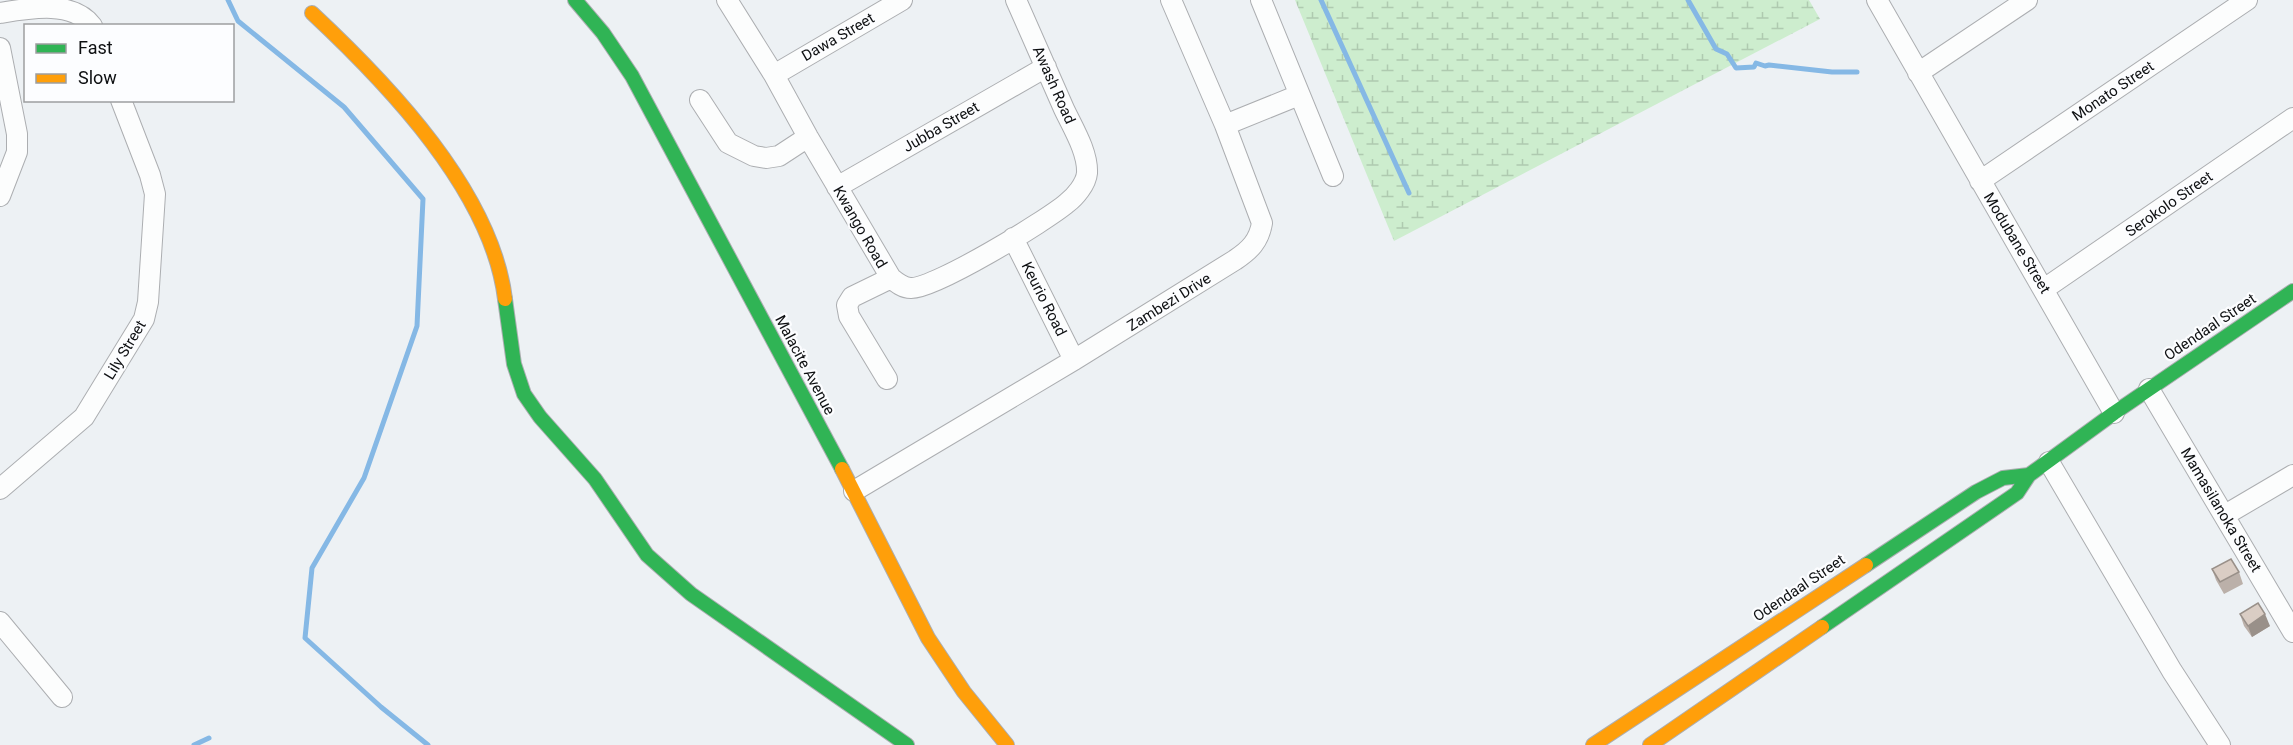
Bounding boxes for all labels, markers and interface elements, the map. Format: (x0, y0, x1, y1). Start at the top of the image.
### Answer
street label: Dawa Street (799, 9, 878, 65)
legend (24, 24, 234, 102)
text: Fast (78, 37, 113, 58)
street label: Awash Road (1029, 43, 1079, 127)
street label: Monato Street (2069, 57, 2157, 125)
text: Slow (78, 67, 117, 88)
street label: Jubba Street (900, 98, 982, 156)
street label: Serokolo Street (2122, 167, 2216, 241)
street label: Kwango Road (829, 183, 891, 271)
street label: Modubane Street (1980, 189, 2054, 297)
street label: Keurio Road (1018, 259, 1070, 339)
street label: Zambezi Drive (1124, 269, 1214, 335)
street label: Odendaal Street (2161, 290, 2259, 364)
street label: Malacite Avenue (771, 312, 839, 418)
street label: Lily Street (100, 317, 150, 383)
street label: Mamasilanoka Street (2177, 445, 2265, 575)
street label: Odendaal Street (1750, 551, 1848, 625)

